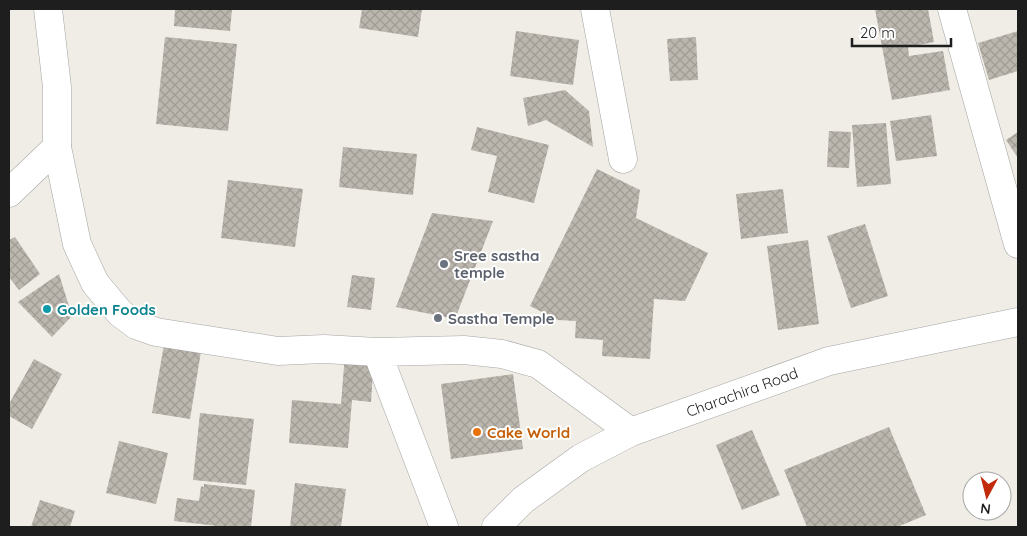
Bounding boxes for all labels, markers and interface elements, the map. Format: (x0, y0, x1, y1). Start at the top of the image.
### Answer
scale bar (852, 15, 951, 47)
text: 20 m (860, 23, 895, 42)
place label: Sree sastha temple (454, 246, 539, 282)
marker: Sree sastha temple (438, 258, 450, 270)
place label: Golden Foods (57, 300, 156, 319)
marker: Golden Foods (41, 303, 53, 315)
place label: Sastha Temple (448, 309, 555, 328)
marker: Sastha Temple (432, 312, 444, 324)
street label: Charachira Road (683, 363, 801, 421)
place label: Cake World (487, 423, 570, 442)
marker: Cake World (471, 426, 483, 438)
north arrow (962, 471, 1012, 521)
text: N (979, 499, 992, 518)

